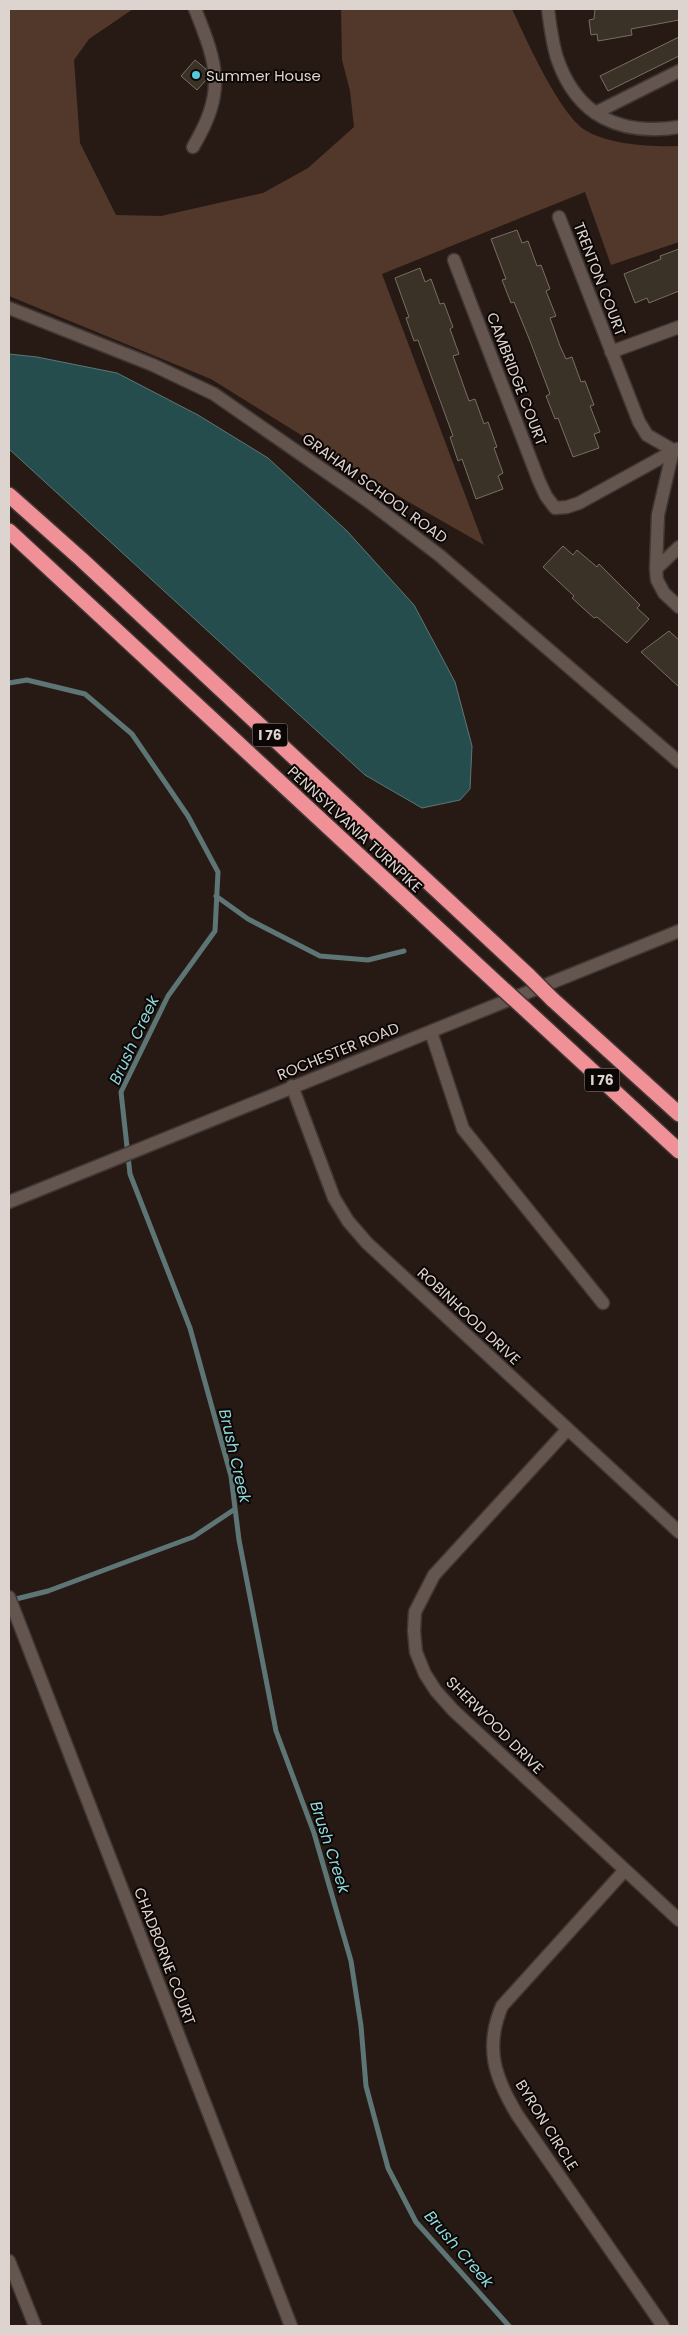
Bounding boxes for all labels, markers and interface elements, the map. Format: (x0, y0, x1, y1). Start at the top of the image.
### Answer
place label: Summer House (206, 65, 321, 86)
marker: Summer House (190, 69, 202, 81)
street label: TRENTON COURT (569, 219, 631, 339)
street label: CAMBRIDGE COURT (482, 309, 552, 449)
street label: GRAHAM SCHOOL ROAD (298, 428, 452, 548)
road number: I 76 (252, 724, 288, 746)
street label: PENNSYLVANIA TURNPIKE (283, 761, 427, 897)
water label: Brush Creek (103, 991, 165, 1088)
street label: ROCHESTER ROAD (274, 1017, 402, 1085)
road number: I 76 (584, 1068, 620, 1092)
street label: ROBINHOOD DRIVE (413, 1263, 525, 1369)
water label: Brush Creek (213, 1407, 257, 1506)
street label: SHERWOOD DRIVE (442, 1672, 548, 1778)
water label: Brush Creek (304, 1798, 356, 1897)
street label: CHADBORNE COURT (129, 1884, 201, 2028)
street label: BYRON CIRCLE (511, 2076, 583, 2174)
water label: Brush Creek (419, 2205, 500, 2293)

